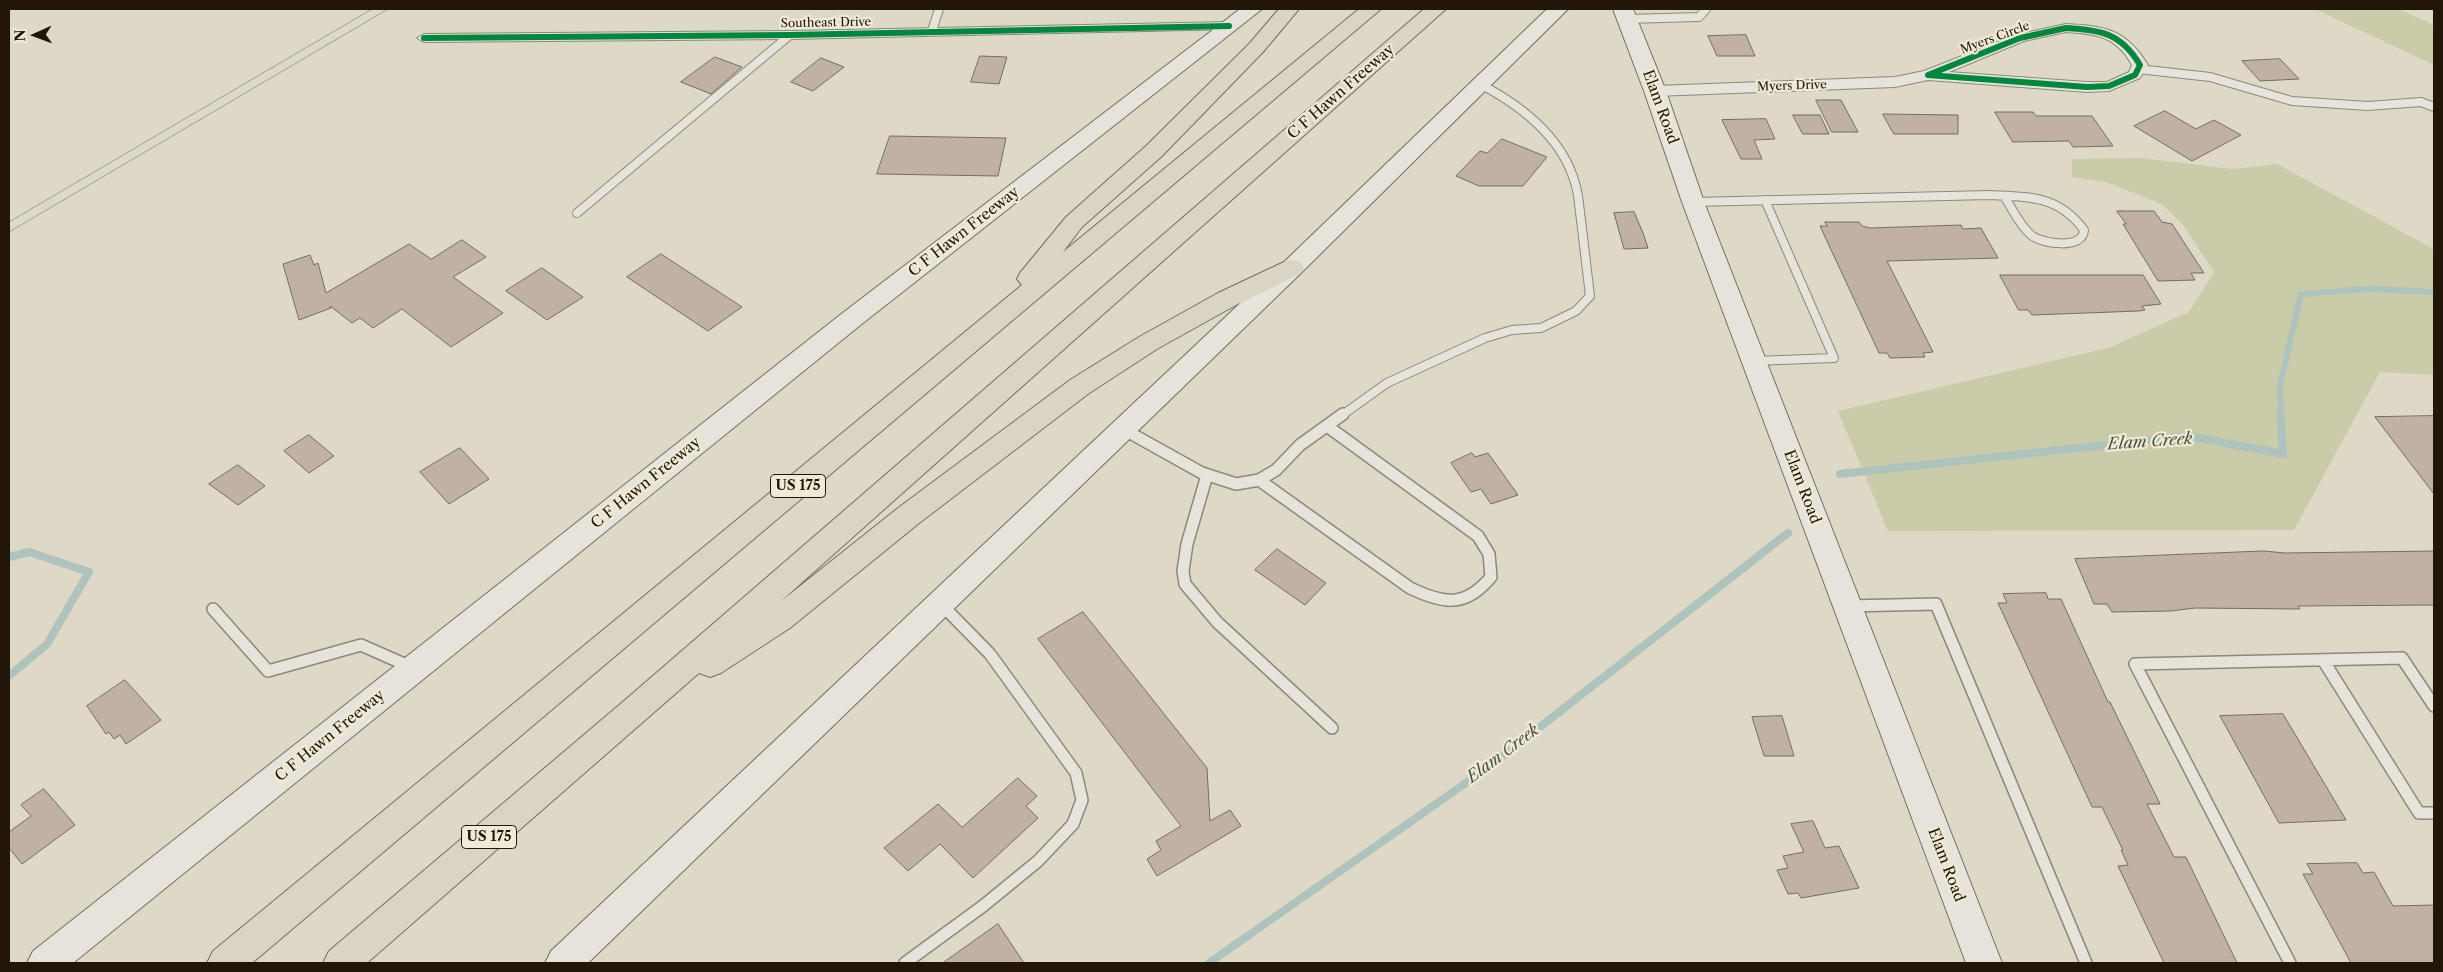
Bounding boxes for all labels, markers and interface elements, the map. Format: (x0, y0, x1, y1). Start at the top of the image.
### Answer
north arrow (10, 10, 60, 60)
street label: Southeast Drive (781, 15, 871, 31)
street label: Myers Circle (1958, 19, 2032, 57)
text: N (11, 29, 29, 42)
street label: C F Hawn Freeway (1284, 41, 1398, 143)
street label: Elam Road (1638, 67, 1682, 147)
street label: Myers Drive (1757, 78, 1827, 94)
street label: C F Hawn Freeway (905, 183, 1023, 281)
water label: Elam Creek (2107, 429, 2193, 455)
street label: C F Hawn Freeway (588, 433, 704, 533)
street label: Elam Road (1780, 447, 1824, 527)
road number: US 175 (770, 474, 826, 498)
street label: C F Hawn Freeway (272, 686, 388, 786)
water label: Elam Creek (1463, 721, 1543, 787)
street label: Elam Road (1924, 825, 1968, 905)
road number: US 175 (462, 826, 516, 849)

